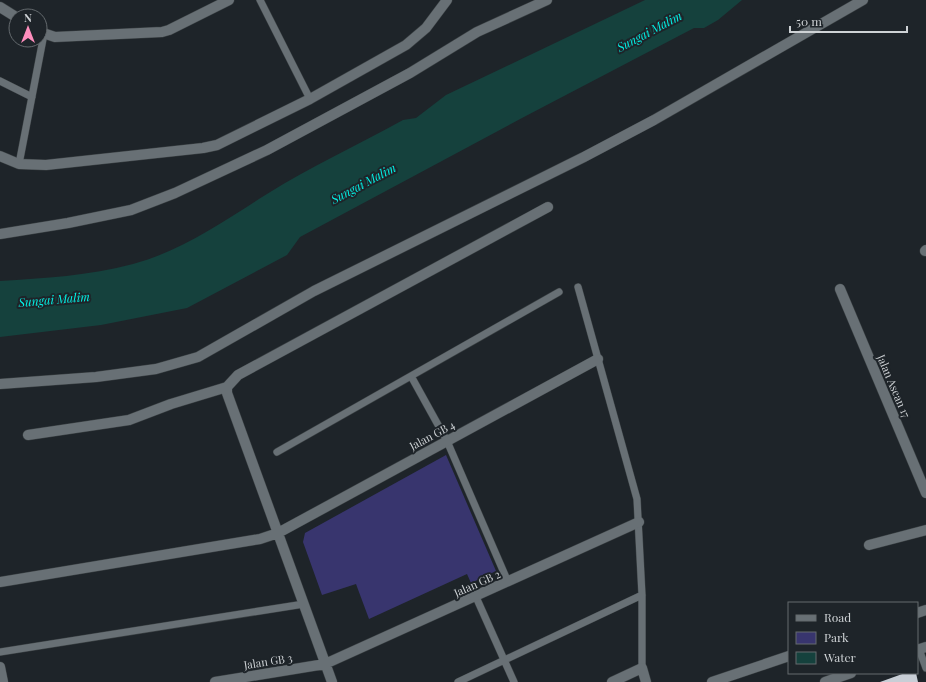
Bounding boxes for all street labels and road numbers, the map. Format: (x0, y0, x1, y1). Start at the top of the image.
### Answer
street label: Jalan Asean 17 (874, 351, 914, 420)
street label: Jalan GB 4 (406, 417, 458, 454)
street label: Jalan GB 2 (450, 566, 503, 600)
street label: Jalan GB 3 (242, 650, 293, 672)

